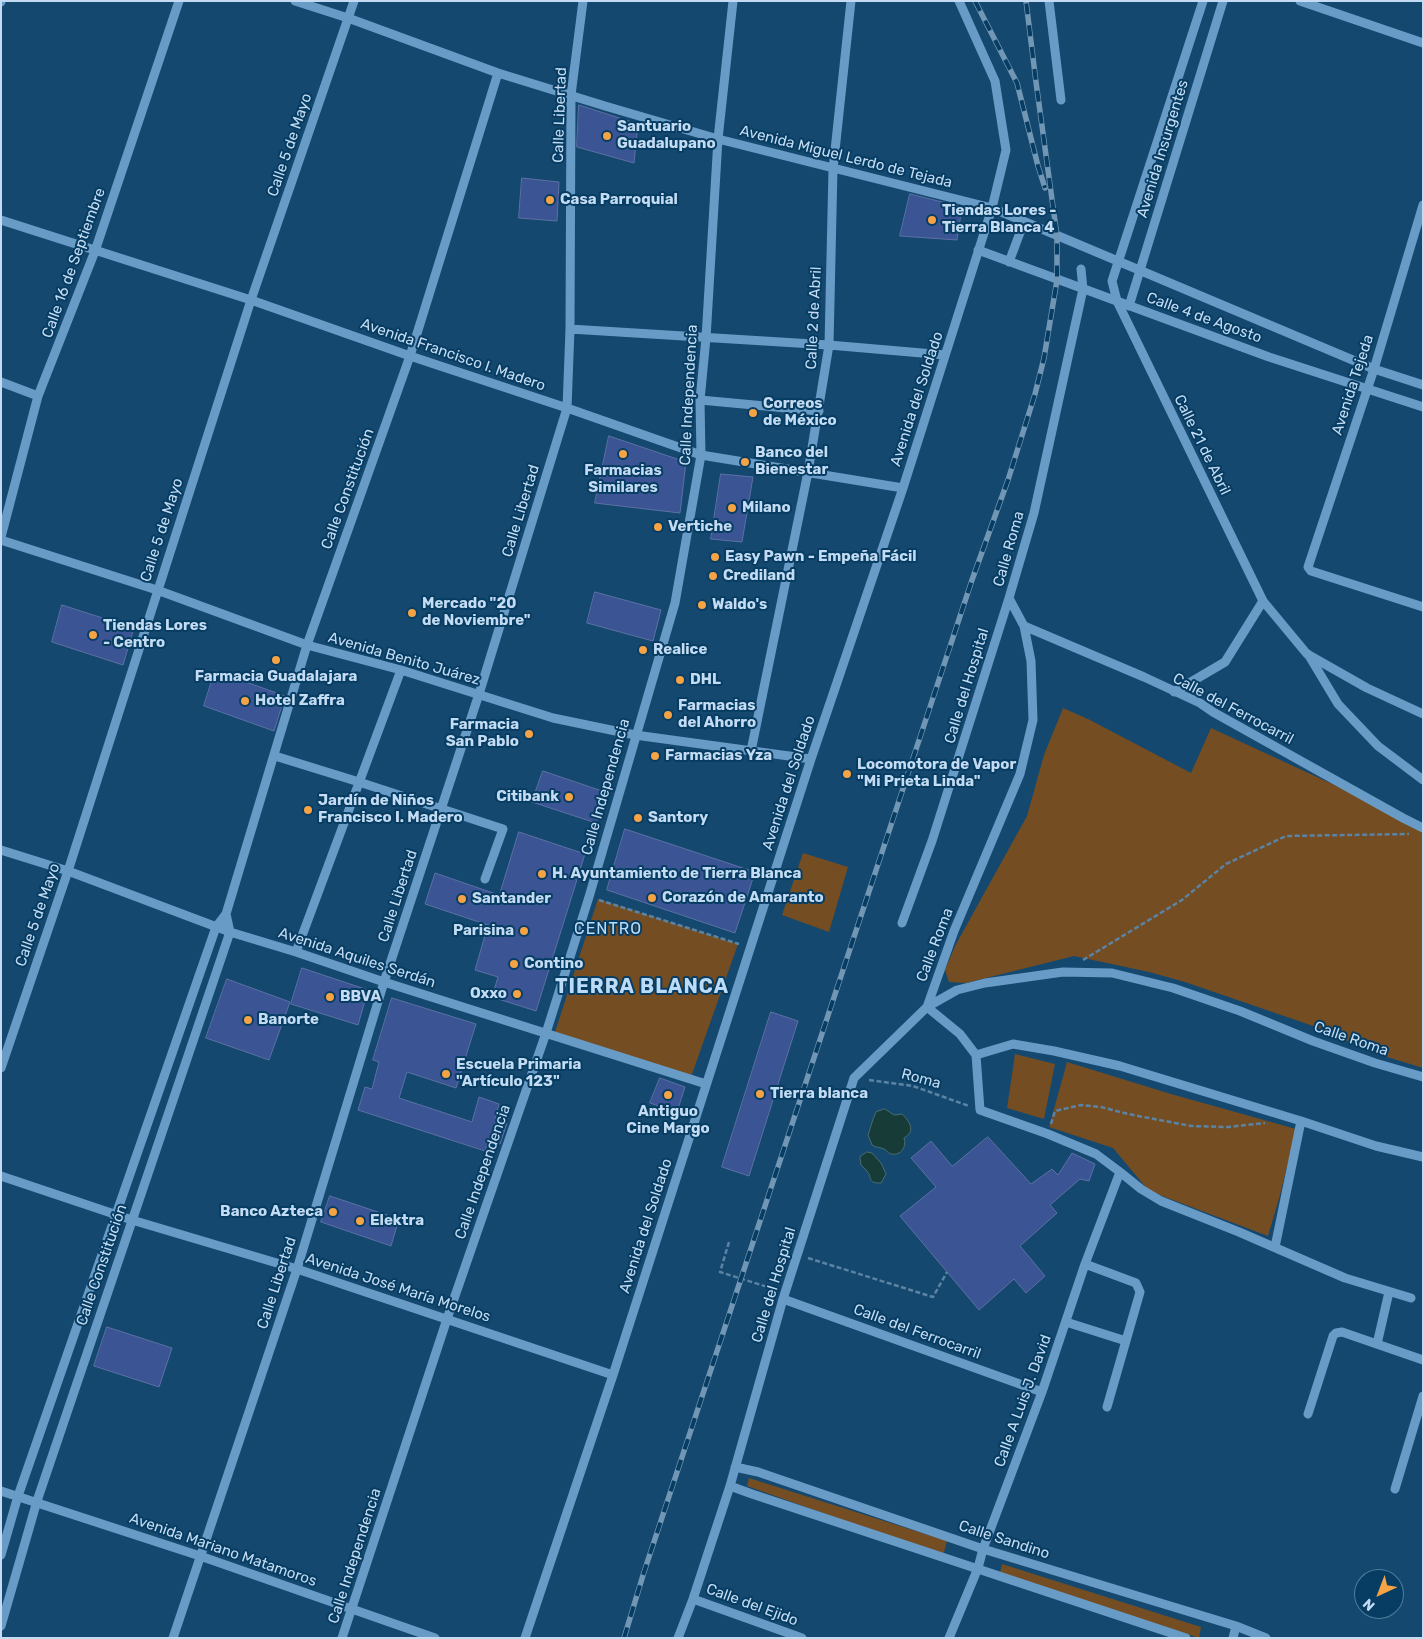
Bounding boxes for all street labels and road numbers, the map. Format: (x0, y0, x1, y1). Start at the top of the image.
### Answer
street label: Calle Libertad (549, 67, 571, 163)
street label: Avenida Insurgentes (1133, 78, 1193, 220)
street label: Calle 5 de Mayo (264, 91, 316, 199)
street label: Avenida Miguel Lerdo de Tejada (738, 122, 954, 192)
street label: Calle 16 de Septiembre (38, 185, 110, 341)
street label: Calle 2 de Abril (802, 266, 826, 370)
street label: Calle 4 de Agosto (1144, 289, 1264, 347)
street label: Avenida Francisco I. Madero (358, 315, 548, 395)
street label: Calle Independencia (676, 324, 702, 466)
street label: Avenida del Soldado (887, 329, 947, 469)
street label: Avenida Tejeda (1328, 332, 1378, 438)
street label: Calle 21 de Abril (1170, 392, 1234, 498)
street label: Calle Constitución (318, 426, 378, 552)
street label: Calle Libertad (498, 463, 544, 559)
street label: Calle 5 de Mayo (137, 476, 187, 584)
street label: Calle Roma (990, 509, 1028, 589)
street label: Calle del Hospital (941, 626, 993, 746)
street label: Avenida Benito Juárez (326, 629, 482, 689)
street label: Calle del Ferrocarril (1169, 670, 1297, 748)
street label: Avenida del Soldado (759, 713, 819, 853)
street label: Calle Independencia (578, 717, 634, 857)
street label: Calle Libertad (375, 848, 421, 944)
street label: Calle 5 de Mayo (12, 861, 64, 969)
street label: Calle Roma (913, 906, 957, 984)
street label: Avenida Aquiles Serdán (276, 924, 438, 992)
street label: Calle Roma (1311, 1018, 1391, 1060)
street label: Roma (899, 1065, 943, 1093)
street label: Calle Independencia (452, 1102, 514, 1242)
street label: Avenida del Soldado (616, 1156, 676, 1296)
street label: Calle Constitución (73, 1202, 131, 1328)
street label: Calle del Hospital (748, 1225, 800, 1345)
street label: Calle Libertad (254, 1235, 300, 1331)
street label: Avenida José María Morelos (303, 1250, 493, 1326)
street label: Calle del Ferrocarril (851, 1301, 983, 1363)
street label: Calle A Luis J. David (991, 1332, 1055, 1470)
street label: Calle Independencia (325, 1486, 385, 1626)
street label: Avenida Mariano Matamoros (127, 1509, 319, 1591)
street label: Calle Sandino (956, 1517, 1052, 1563)
street label: Calle del Ejido (704, 1580, 800, 1630)

